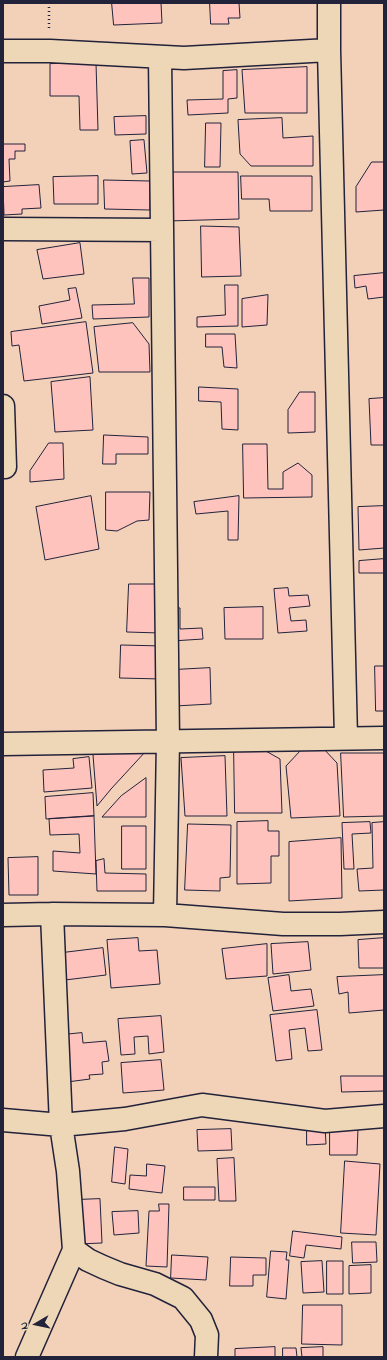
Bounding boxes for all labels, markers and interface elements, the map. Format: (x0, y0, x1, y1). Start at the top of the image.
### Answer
north arrow (16, 1304, 56, 1344)
text: N (16, 1321, 33, 1331)

